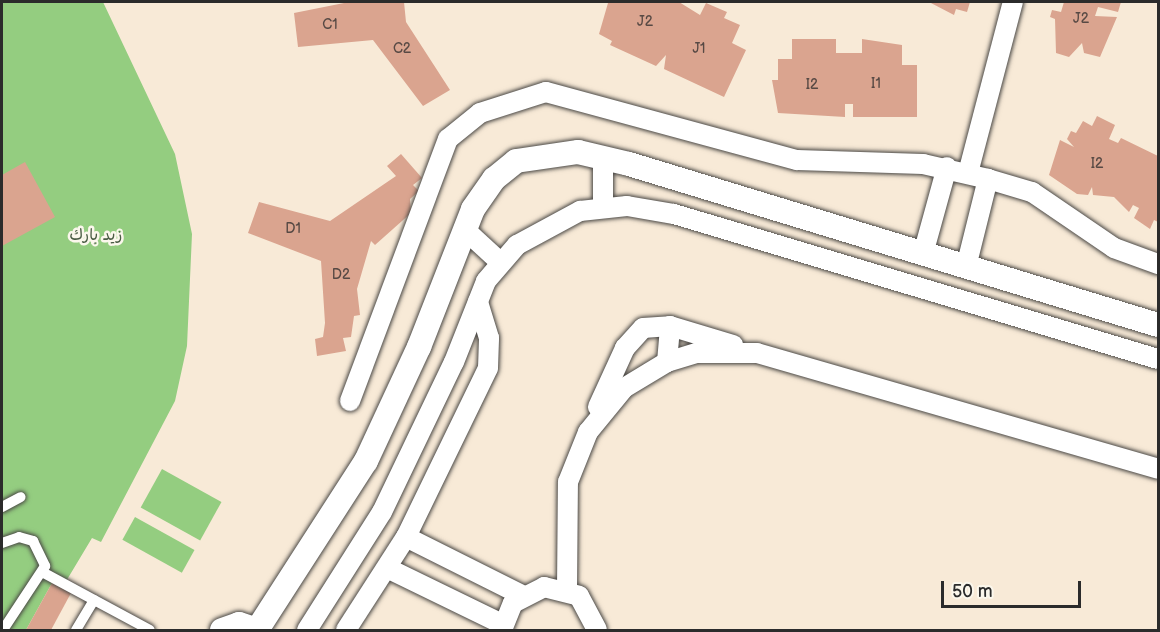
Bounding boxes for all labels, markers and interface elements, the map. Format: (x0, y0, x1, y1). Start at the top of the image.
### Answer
house number: J2 (1073, 11, 1089, 27)
house number: J2 (637, 14, 653, 30)
house number: C1 (322, 17, 338, 33)
house number: C2 (393, 41, 411, 57)
house number: J1 (693, 41, 705, 57)
house number: I1 (871, 76, 881, 92)
house number: I2 (806, 77, 818, 93)
house number: I2 (1091, 156, 1103, 172)
house number: D1 (285, 221, 301, 237)
park label: زيد بارك (70, 226, 122, 246)
house number: D2 (332, 267, 350, 283)
scale bar (944, 569, 1084, 607)
text: 50 m (952, 581, 993, 602)

